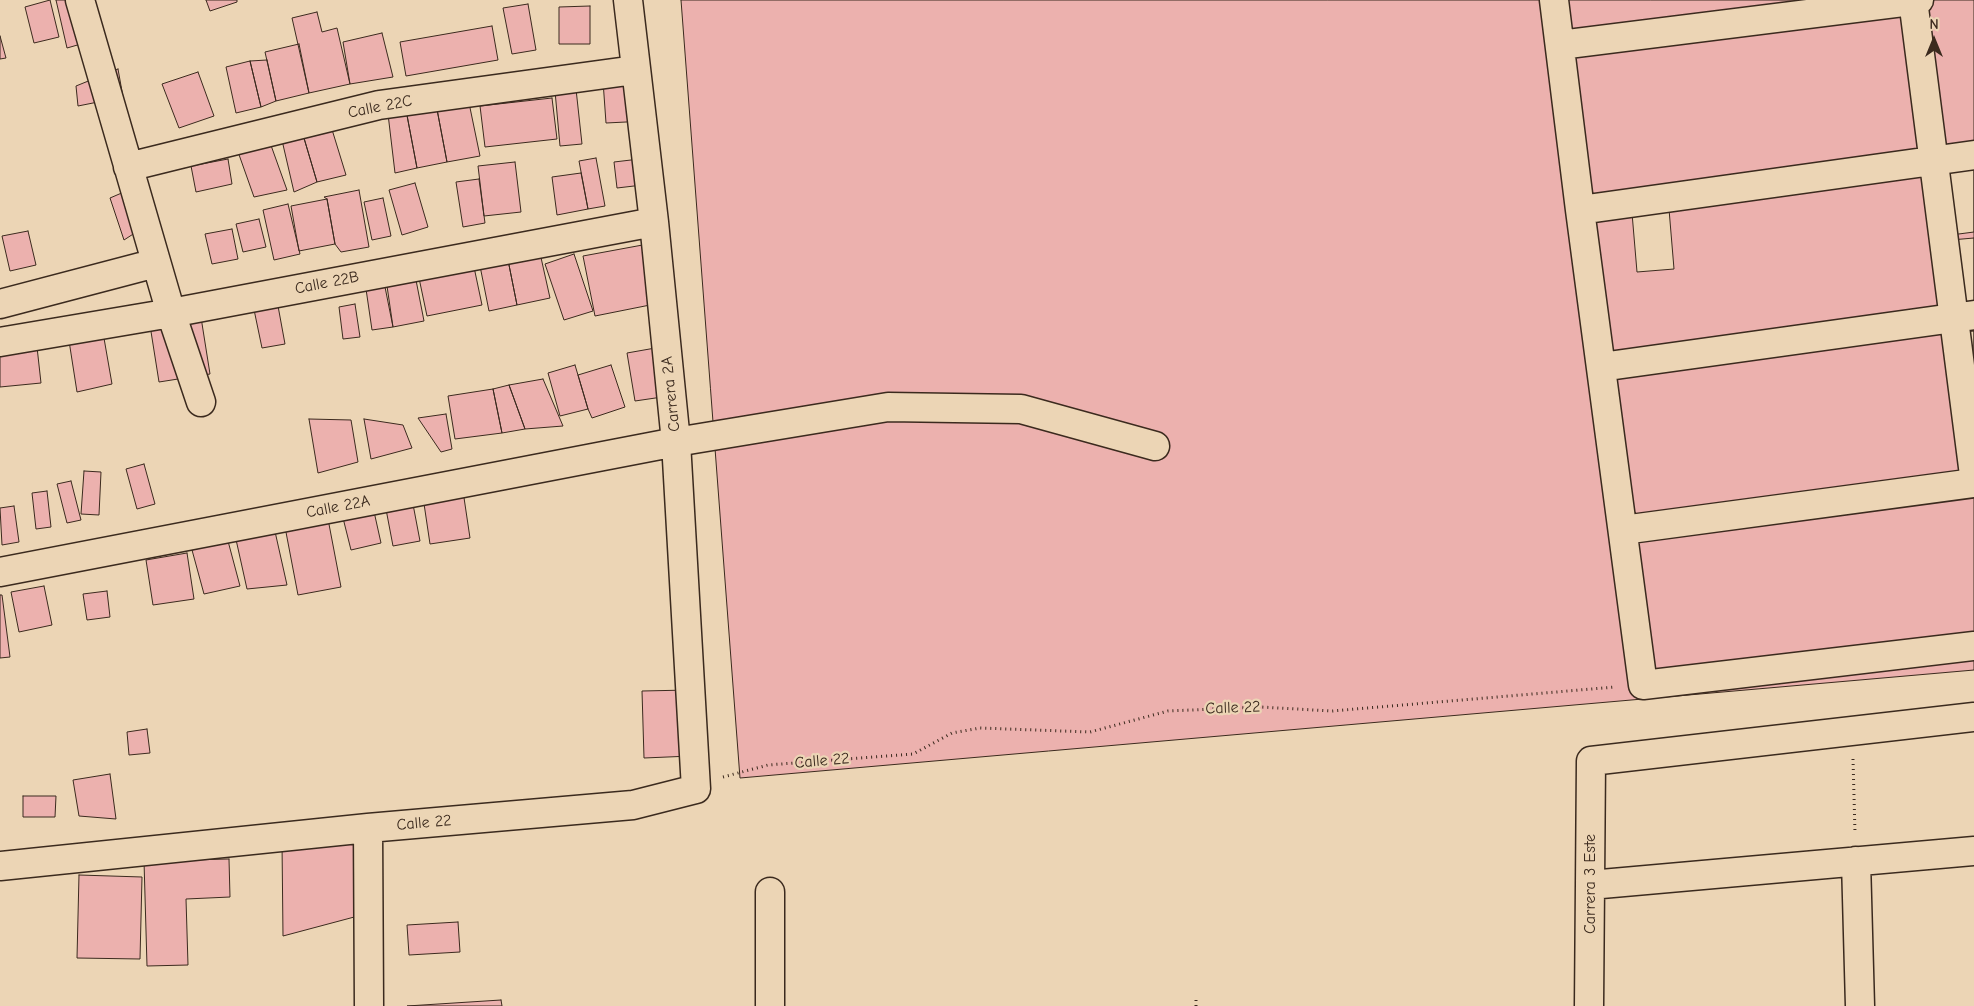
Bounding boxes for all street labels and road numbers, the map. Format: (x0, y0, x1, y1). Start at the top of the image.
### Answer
street label: Calle 22C (346, 91, 414, 123)
street label: Calle 22B (293, 267, 361, 299)
street label: Carrera 2A (657, 355, 685, 433)
street label: Calle 22A (305, 491, 371, 523)
street label: Calle 22 (1205, 697, 1261, 719)
street label: Calle 22 (794, 749, 850, 773)
street label: Calle 22 (396, 811, 452, 835)
street label: Carrera 3 Este (1580, 834, 1600, 934)

